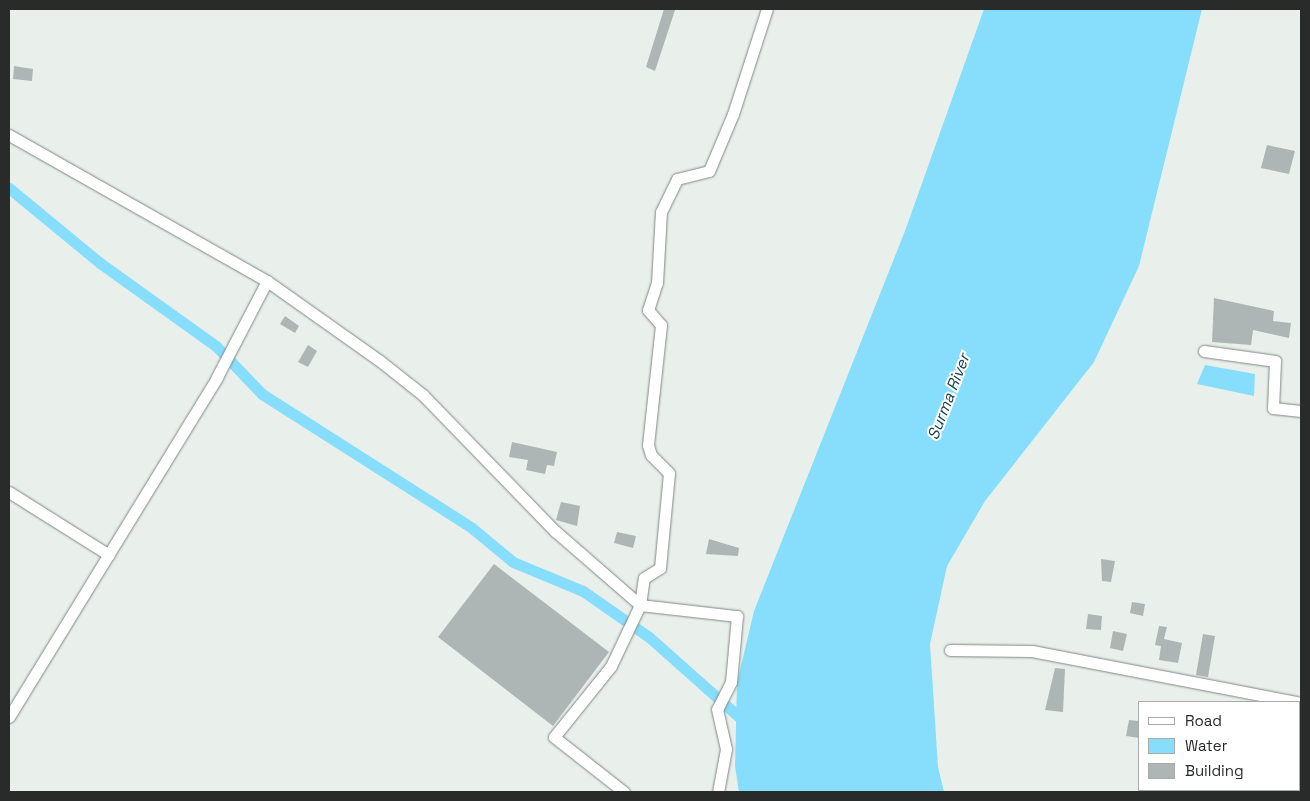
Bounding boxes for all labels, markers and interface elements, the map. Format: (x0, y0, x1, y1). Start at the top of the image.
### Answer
water label: Surma River (924, 351, 974, 443)
legend (1138, 701, 1300, 791)
text: Road (1185, 711, 1222, 730)
text: Water (1185, 736, 1227, 755)
text: Building (1185, 761, 1244, 780)

